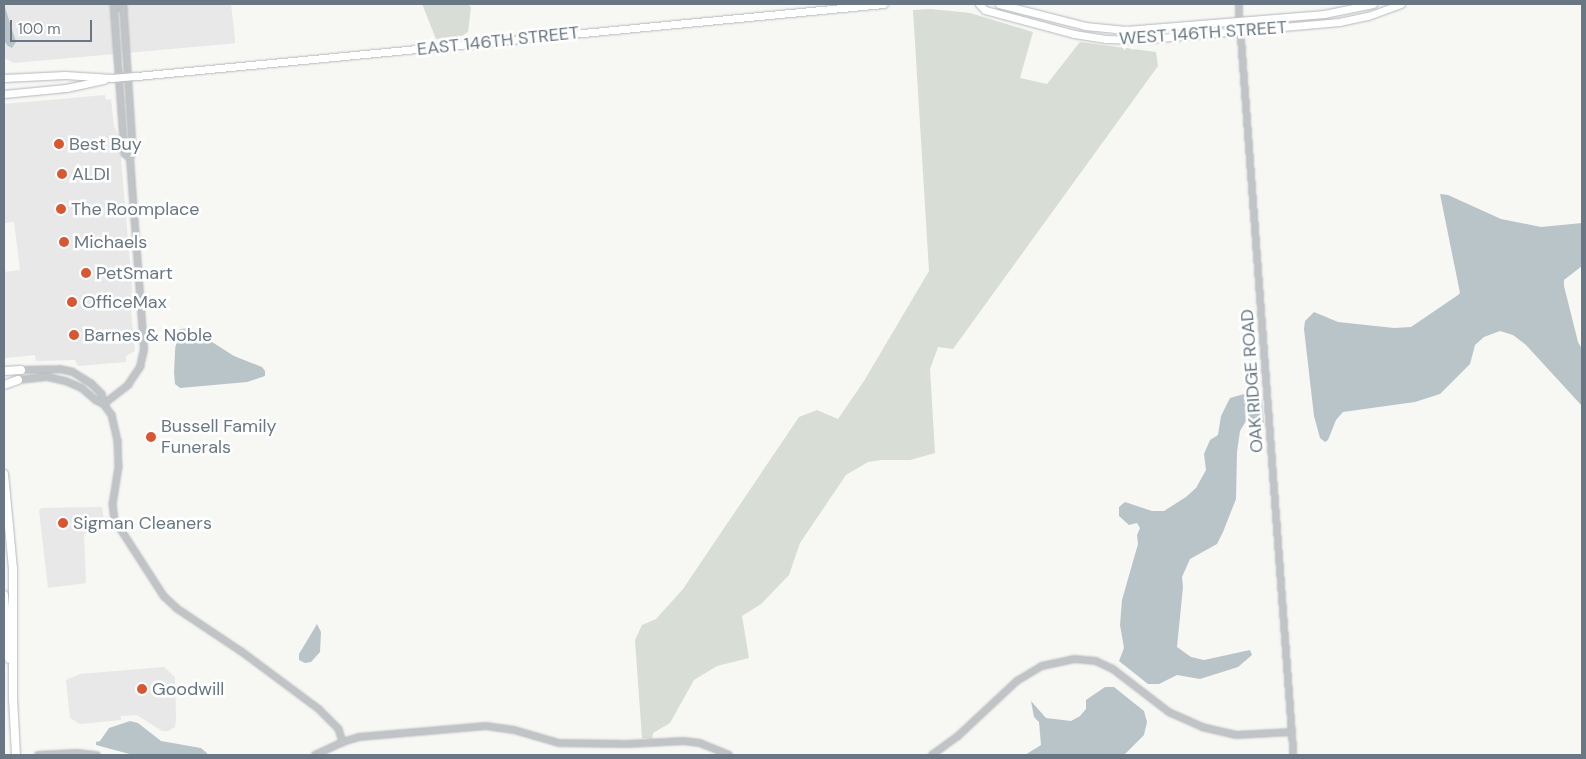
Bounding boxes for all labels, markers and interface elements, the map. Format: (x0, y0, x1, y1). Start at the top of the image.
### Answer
scale bar (12, 10, 95, 42)
street label: WEST 146TH STREET (1118, 16, 1288, 50)
text: 100 m (18, 19, 61, 39)
street label: EAST 146TH STREET (416, 22, 580, 60)
place label: Best Buy (69, 133, 142, 155)
marker: Best Buy (53, 138, 65, 150)
place label: ALDI (72, 163, 110, 185)
marker: ALDI (56, 168, 68, 180)
place label: The Roomplace (71, 198, 200, 220)
marker: The Roomplace (55, 203, 67, 215)
place label: Michaels (74, 231, 147, 253)
marker: Michaels (58, 236, 70, 248)
place label: PetSmart (96, 262, 173, 284)
marker: PetSmart (80, 267, 92, 279)
place label: OfficeMax (82, 291, 167, 313)
marker: OfficeMax (66, 296, 78, 308)
street label: OAK RIDGE ROAD (1236, 308, 1268, 454)
place label: Barnes & Noble (84, 324, 212, 346)
marker: Barnes & Noble (68, 329, 80, 341)
place label: Bussell Family Funerals (161, 416, 276, 458)
marker: Bussell Family Funerals (145, 431, 157, 443)
place label: Sigman Cleaners (73, 512, 212, 534)
marker: Sigman Cleaners (57, 517, 69, 529)
place label: Goodwill (152, 678, 224, 700)
marker: Goodwill (136, 683, 148, 695)

